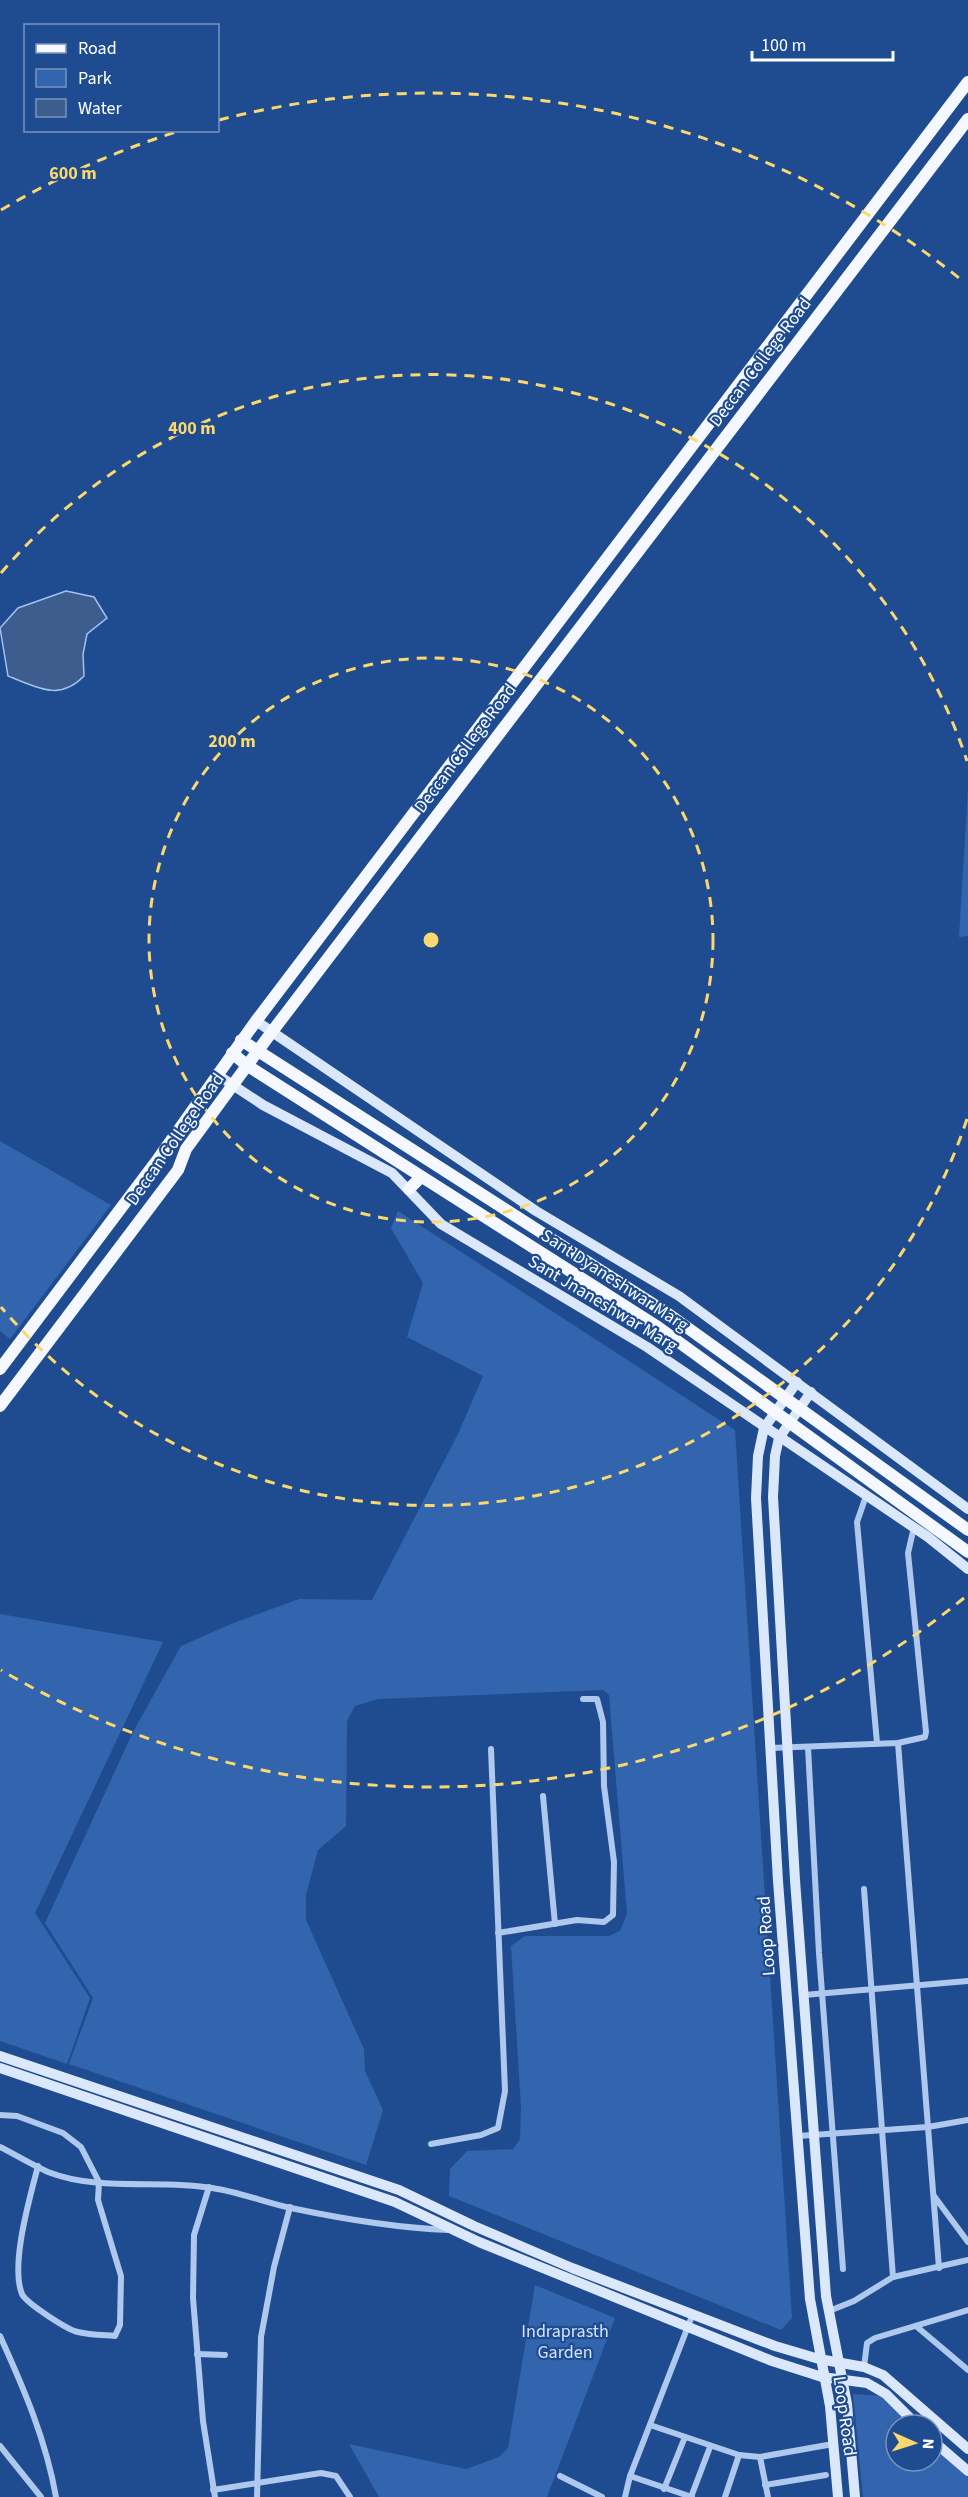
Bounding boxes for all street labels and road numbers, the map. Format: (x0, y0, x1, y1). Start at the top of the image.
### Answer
street label: Deccan College Road (703, 292, 817, 432)
street label: Deccan College Road (408, 678, 522, 818)
street label: Deccan College Road (120, 1068, 230, 1210)
street label: Sant Dyaneshwar Marg (536, 1223, 693, 1338)
street label: Sant Jnaneshwar Marg (523, 1249, 682, 1358)
street label: Loop Road (751, 1895, 782, 1977)
street label: Loop Road (827, 2375, 862, 2458)

